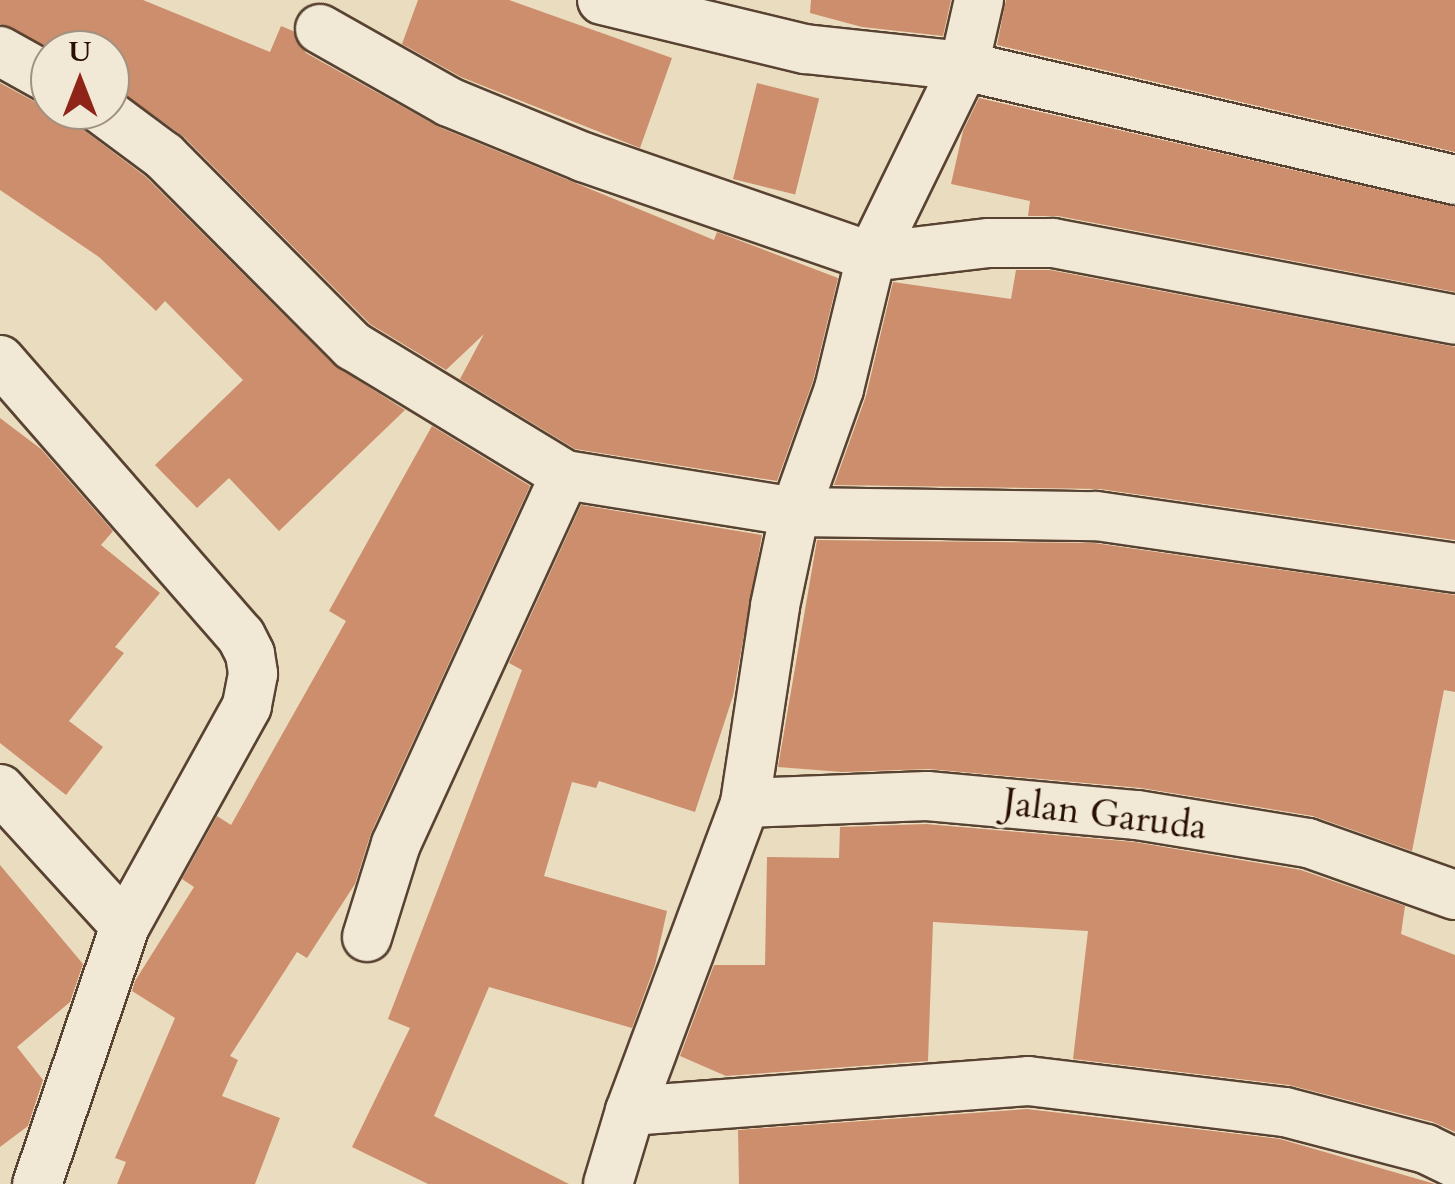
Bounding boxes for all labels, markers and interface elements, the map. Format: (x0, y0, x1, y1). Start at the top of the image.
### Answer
north arrow (30, 30, 130, 130)
text: U (69, 33, 91, 71)
street label: Jalan Garuda (1000, 780, 1210, 850)

